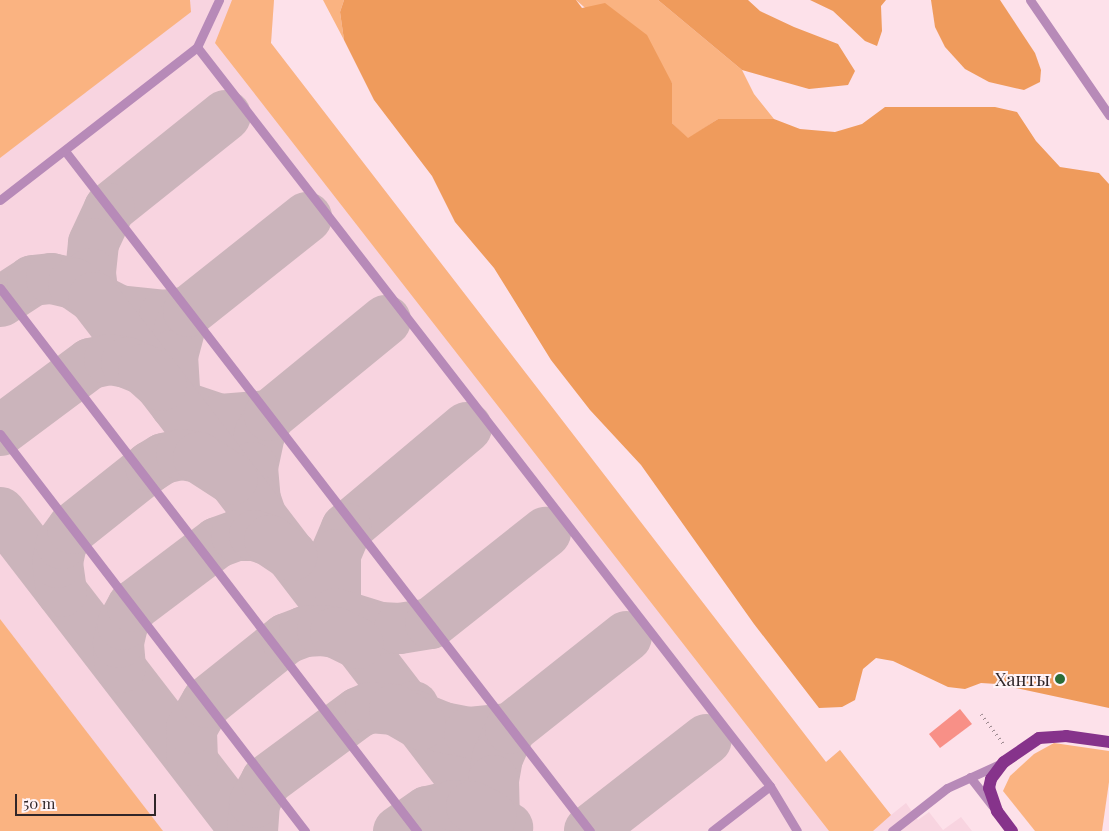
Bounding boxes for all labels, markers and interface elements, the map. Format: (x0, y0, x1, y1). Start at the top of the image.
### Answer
place label: Ханты (995, 668, 1050, 690)
marker: Ханты (1054, 673, 1066, 685)
scale bar (18, 784, 159, 816)
text: 50 m (23, 793, 55, 813)

